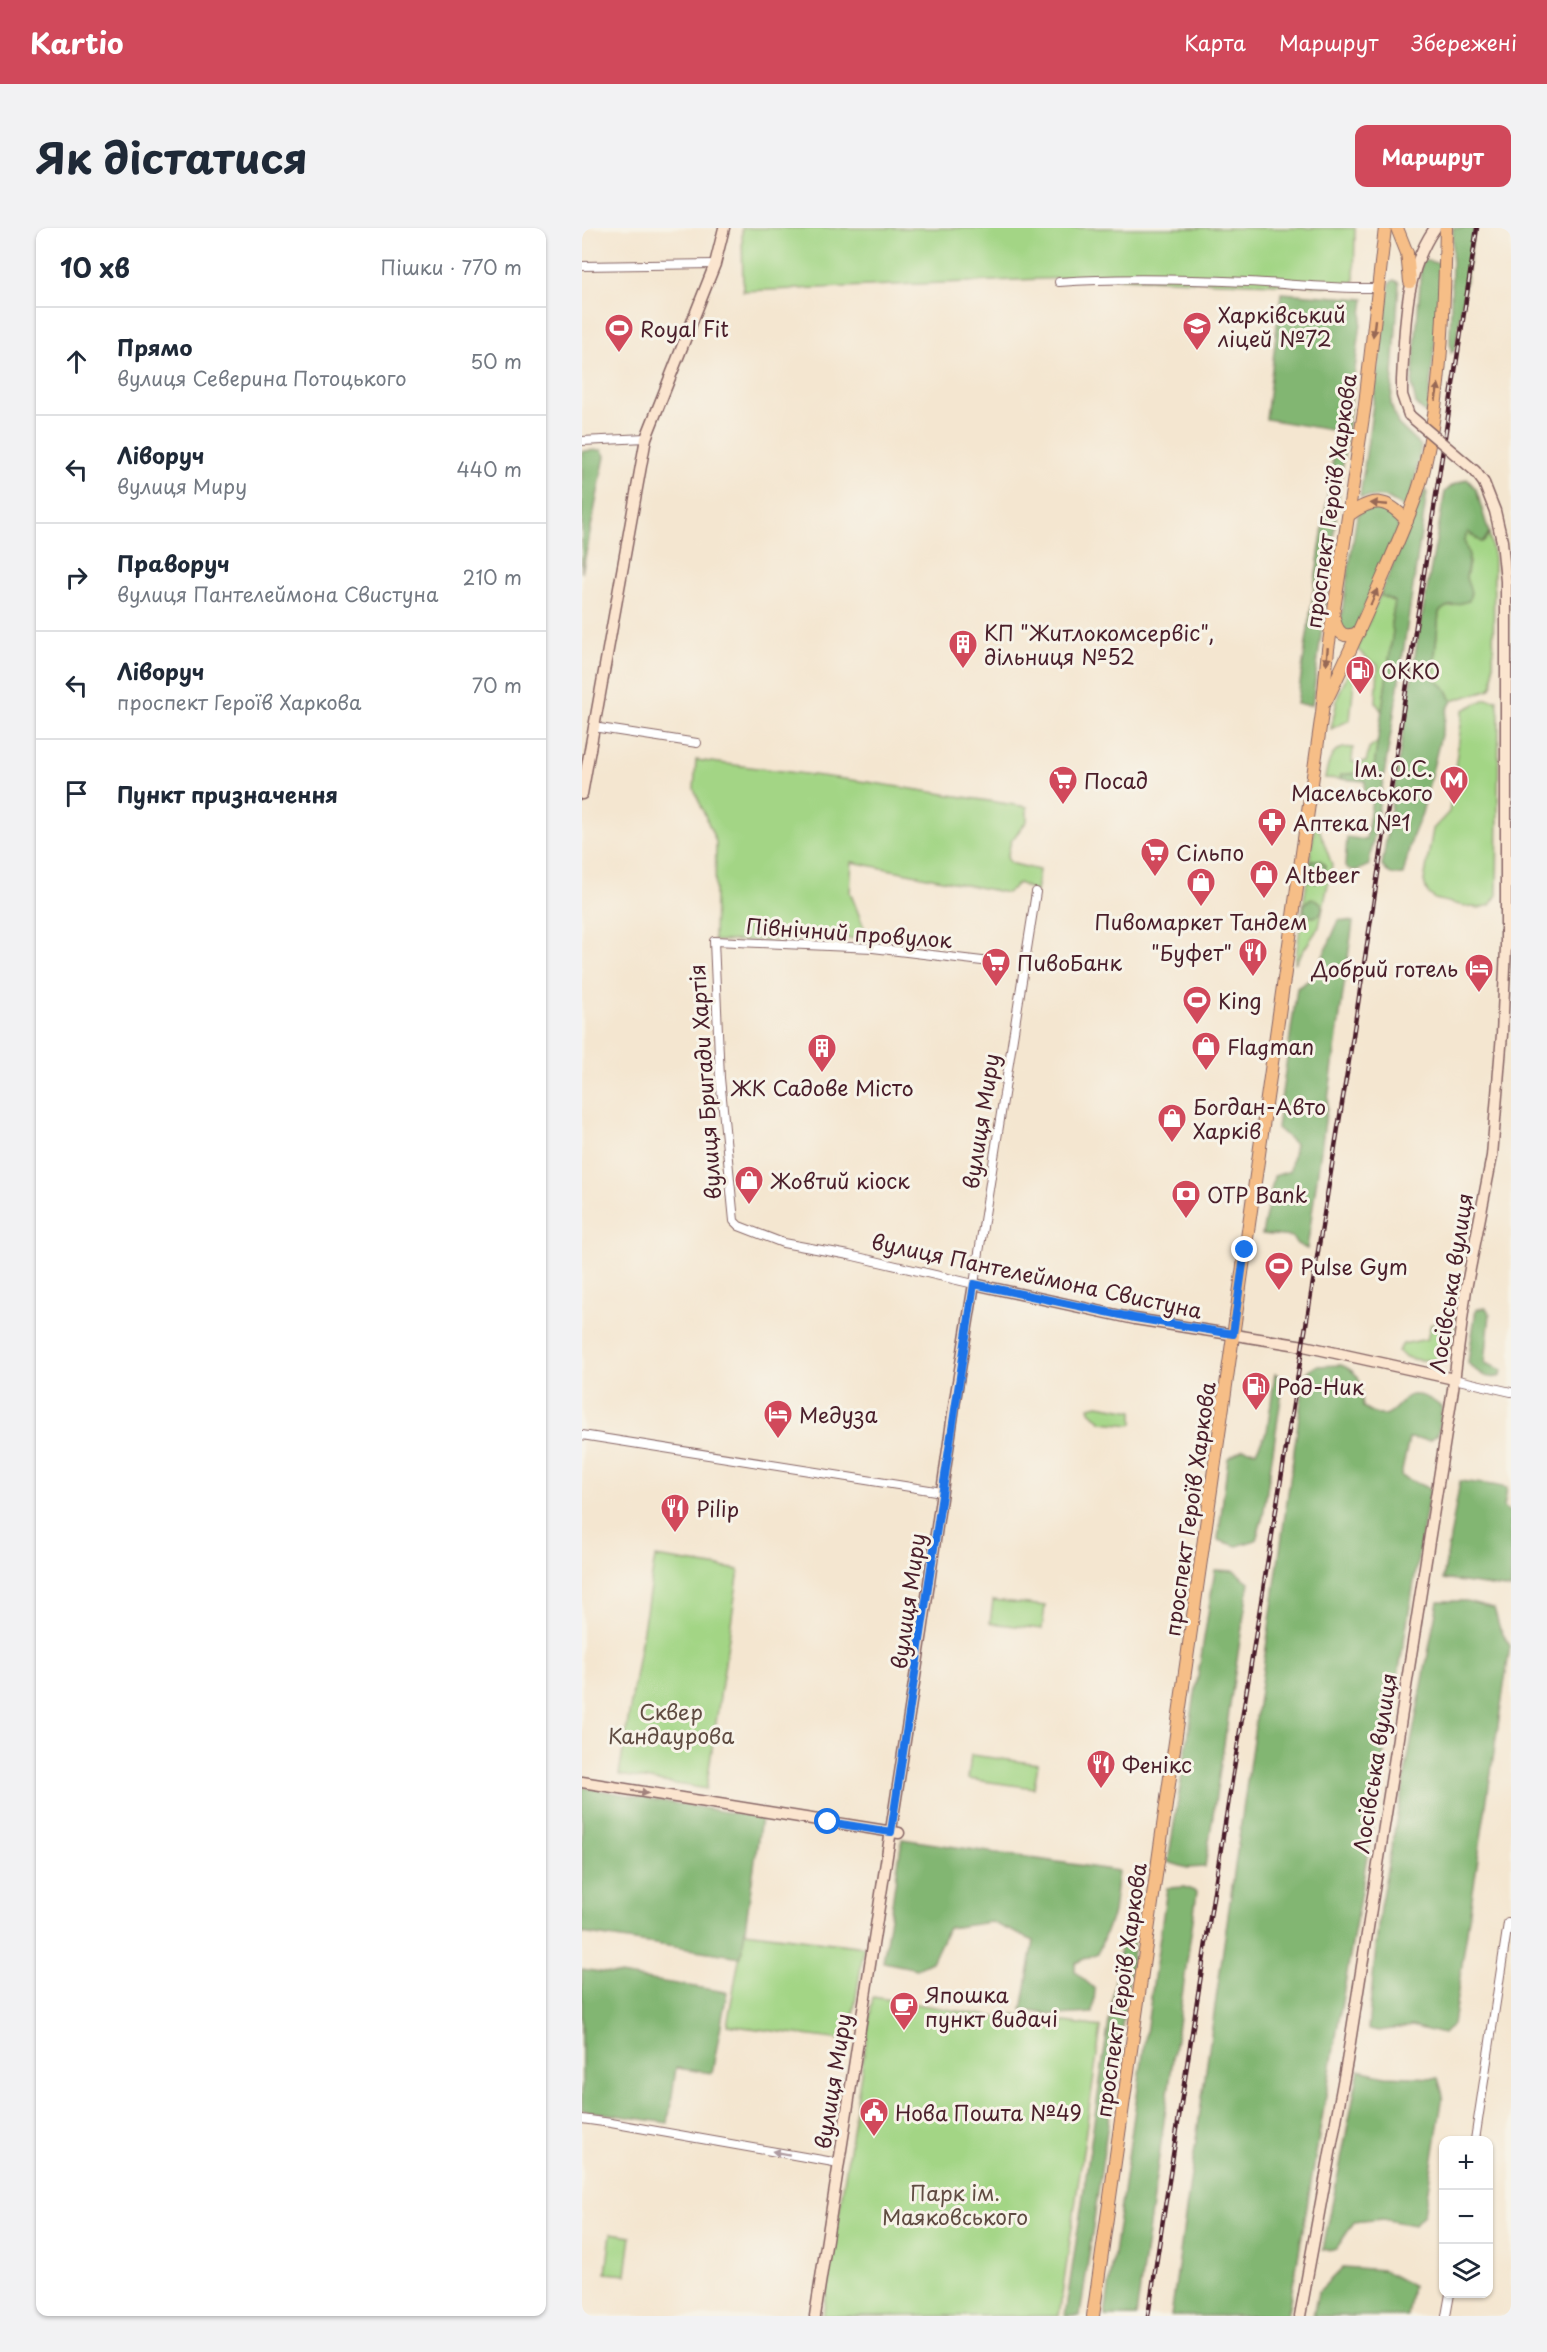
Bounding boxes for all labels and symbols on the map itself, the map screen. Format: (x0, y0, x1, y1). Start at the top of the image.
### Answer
place label: Харківський ліцей №72 (1217, 298, 1346, 354)
school or university icon: Харківський ліцей №72 (1181, 310, 1213, 352)
sports icon: Royal Fit (603, 312, 635, 354)
place label: Royal Fit (640, 312, 729, 344)
one-way arrow (1369, 318, 1379, 337)
street label: проспект Героїв Харкова (1296, 372, 1364, 630)
one-way arrow (1433, 382, 1442, 401)
one-way arrow (1369, 499, 1388, 509)
one-way arrow (1369, 588, 1379, 606)
place label: КП "Житлокомсервіс", дільниця №52 (984, 616, 1214, 672)
building icon: КП "Житлокомсервіс", дільниця №52 (947, 628, 979, 670)
one-way arrow (1322, 647, 1332, 666)
fuel station icon: ОККО (1344, 654, 1376, 696)
place label: ОККО (1381, 654, 1440, 686)
place label: Ім. О.С. Масельського (1291, 752, 1433, 808)
supermarket icon: Посад (1047, 764, 1079, 806)
place label: Посад (1084, 764, 1148, 796)
metro station icon: Ім. О.С. Масельського (1438, 764, 1470, 806)
pharmacy icon: Аптека №1 (1256, 806, 1288, 848)
place label: Аптека №1 (1293, 806, 1411, 838)
supermarket icon: Сільпо (1139, 836, 1171, 878)
place label: Сільпо (1176, 836, 1244, 868)
shop icon: Altbeer (1248, 858, 1280, 900)
place label: Altbeer (1285, 858, 1360, 890)
shop icon: Пивомаркет Тандем (1185, 866, 1217, 908)
place label: Пивомаркет Тандем (1094, 905, 1308, 937)
street label: Північний провулок (745, 909, 954, 955)
place label: "Буфет" (1151, 936, 1232, 968)
restaurant icon: "Буфет" (1237, 936, 1269, 978)
supermarket icon: ПивоБанк (980, 946, 1012, 988)
place label: ПивоБанк (1017, 946, 1122, 978)
place label: Добрий готель (1310, 952, 1458, 984)
hotel icon: Добрий готель (1463, 952, 1495, 994)
street label: вулиця Бригади Хартія (680, 963, 728, 1201)
sports icon: King (1181, 984, 1213, 1026)
place label: King (1218, 984, 1262, 1016)
shop icon: Flagman (1190, 1030, 1222, 1072)
place label: Flagman (1227, 1030, 1314, 1062)
building icon: ЖК Садове Місто (806, 1032, 838, 1074)
street label: вулиця Миру (954, 1051, 1006, 1191)
place label: ЖК Садове Місто (731, 1071, 913, 1103)
place label: Богдан-Авто Харків (1193, 1090, 1326, 1146)
shop icon: Богдан-Авто Харків (1156, 1102, 1188, 1144)
shop icon: Жовтий кіоск (733, 1164, 765, 1206)
place label: Жовтий кіоск (770, 1164, 910, 1196)
bank icon: OTP Bank (1170, 1178, 1202, 1220)
place label: OTP Bank (1207, 1178, 1308, 1210)
street label: Лосівська вулиця (1420, 1191, 1480, 1375)
street label: вулиця Пантелеймона Свистуна (869, 1224, 1205, 1326)
route end (1231, 1236, 1257, 1262)
sports icon: Pulse Gym (1263, 1250, 1295, 1292)
place label: Pulse Gym (1300, 1250, 1408, 1282)
fuel station icon: Род-Ник (1240, 1370, 1272, 1412)
place label: Род-Ник (1277, 1370, 1364, 1402)
street label: проспект Героїв Харкова (1155, 1380, 1223, 1638)
hotel icon: Медуза (762, 1398, 794, 1440)
place label: Медуза (799, 1398, 878, 1430)
restaurant icon: Pilip (659, 1492, 691, 1534)
place label: Pilip (696, 1492, 739, 1524)
street label: вулиця Миру (882, 1531, 932, 1671)
street label: Лосівська вулиця (1344, 1671, 1404, 1855)
park label: Сквер Кандаурова (608, 1695, 734, 1751)
restaurant icon: Фенікс (1085, 1748, 1117, 1790)
place label: Фенікс (1122, 1748, 1192, 1780)
one-way arrow (630, 1787, 649, 1796)
route start (814, 1808, 840, 1834)
street label: проспект Героїв Харкова (1086, 1861, 1154, 2119)
place label: Япошка пункт видачі (924, 1978, 1058, 2034)
cafe icon: Япошка пункт видачі (888, 1990, 920, 2032)
street label: вулиця Миру (806, 2011, 858, 2151)
public building icon: Нова Пошта №49 (858, 2096, 890, 2138)
place label: Нова Пошта №49 (895, 2096, 1082, 2128)
one-way arrow (772, 2148, 791, 2157)
park label: Парк ім. Маяковського (882, 2176, 1028, 2232)

